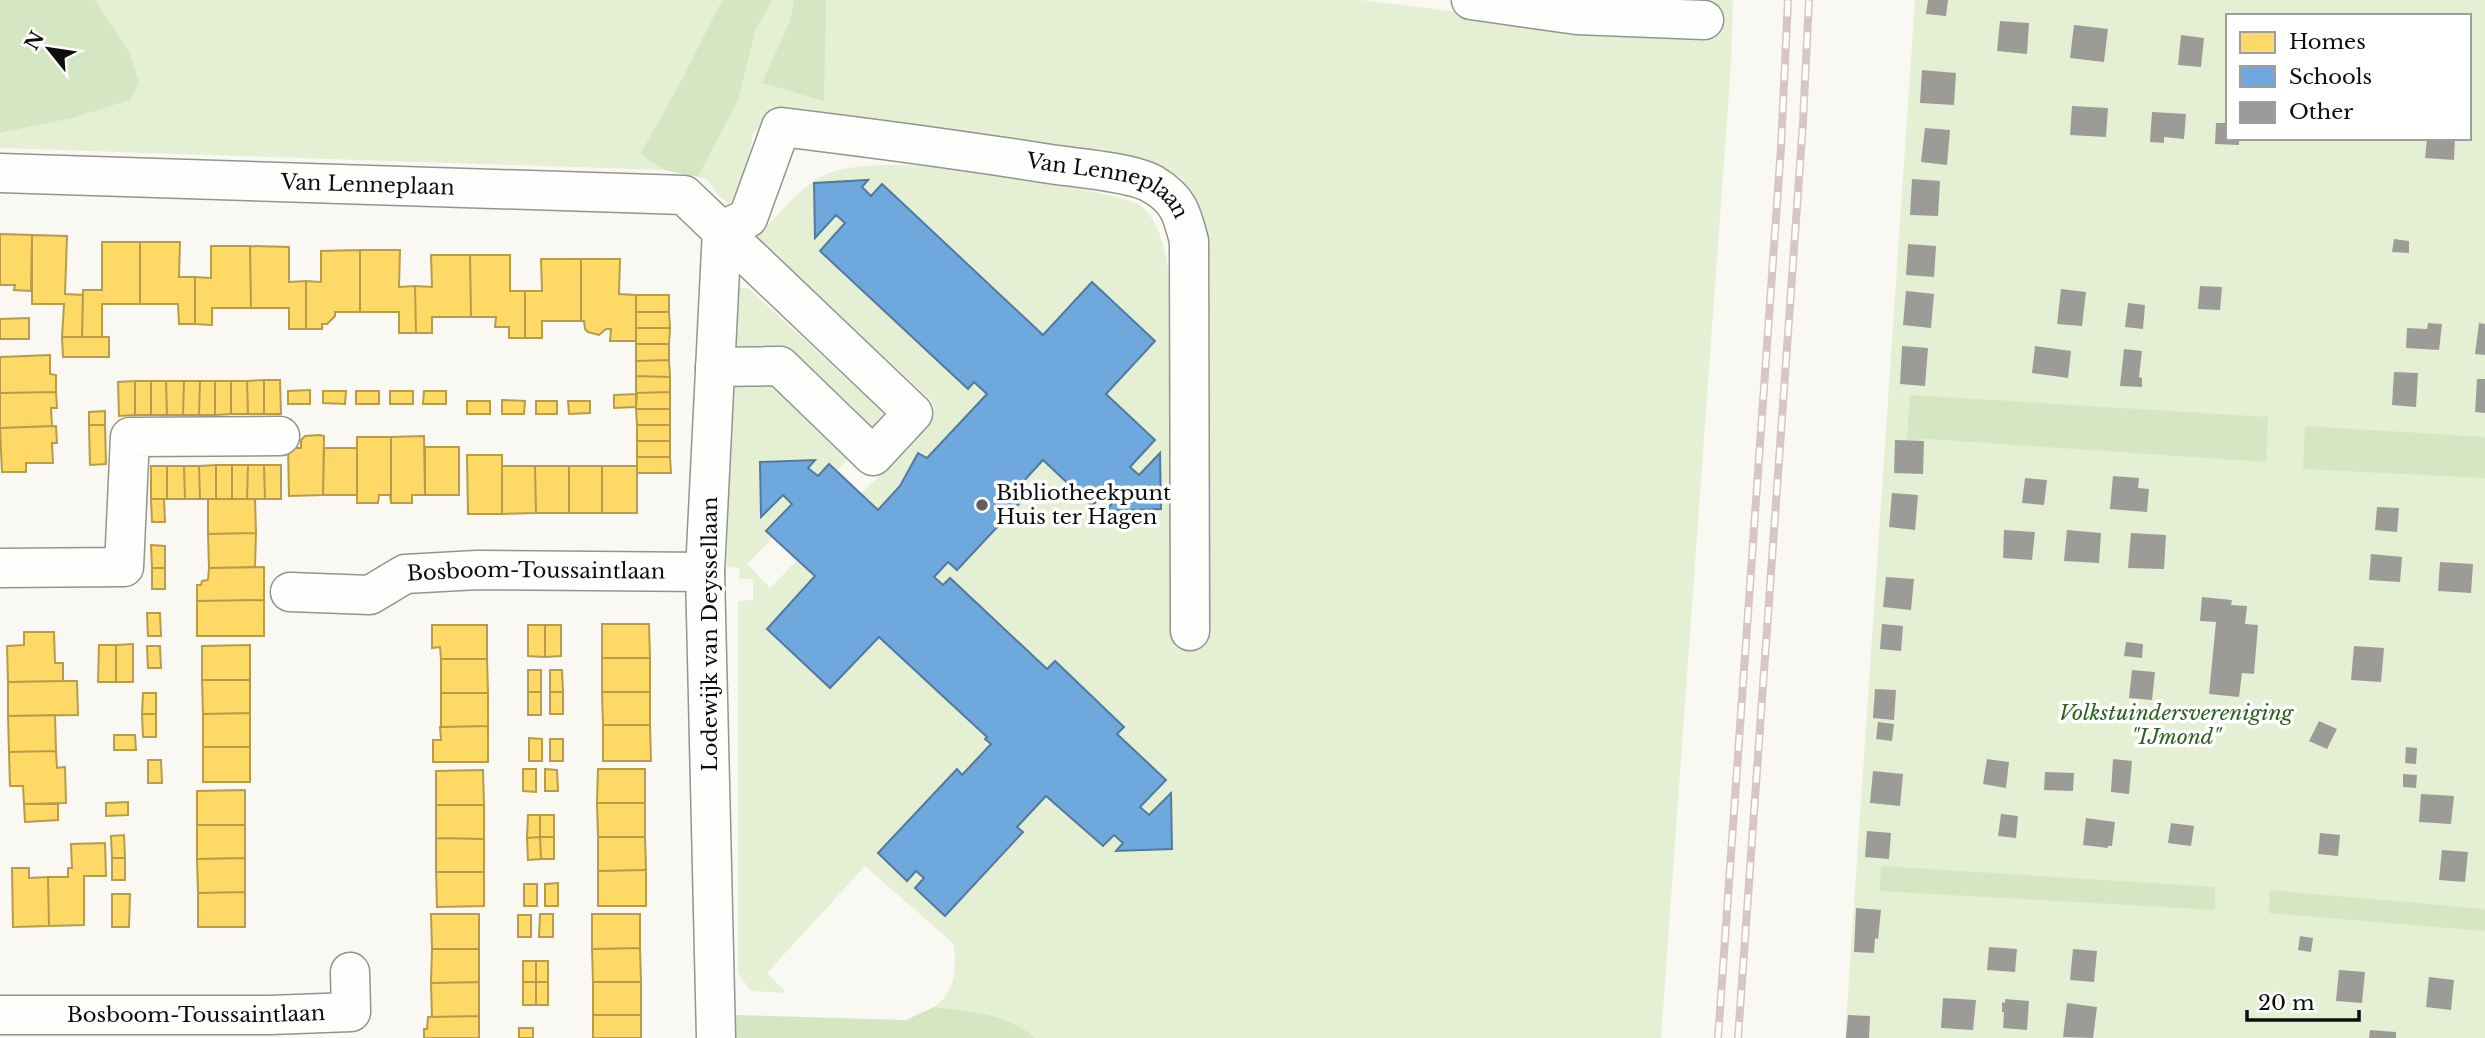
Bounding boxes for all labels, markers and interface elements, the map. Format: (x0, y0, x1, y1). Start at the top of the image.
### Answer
north arrow (14, 14, 84, 84)
legend (2226, 14, 2471, 140)
text: N (20, 27, 49, 54)
text: Homes (2289, 29, 2366, 55)
text: Schools (2289, 64, 2372, 90)
text: Other (2289, 99, 2353, 125)
street label: Van Lenneplaan (1024, 147, 1194, 223)
street label: Van Lenneplaan (280, 169, 455, 201)
place label: Bibliotheekpunt Huis ter Hagen (996, 480, 1171, 530)
street label: Lodewijk van Deyssellaan (697, 496, 723, 772)
marker: Bibliotheekpunt Huis ter Hagen (974, 497, 990, 513)
street label: Bosboom-Toussaintlaan (406, 557, 665, 587)
park label: Volkstuindersvereniging "IJmond" (2059, 700, 2295, 750)
scale bar (2247, 978, 2359, 1022)
text: 20 m (2258, 990, 2315, 1016)
street label: Bosboom-Toussaintlaan (67, 1000, 326, 1028)

